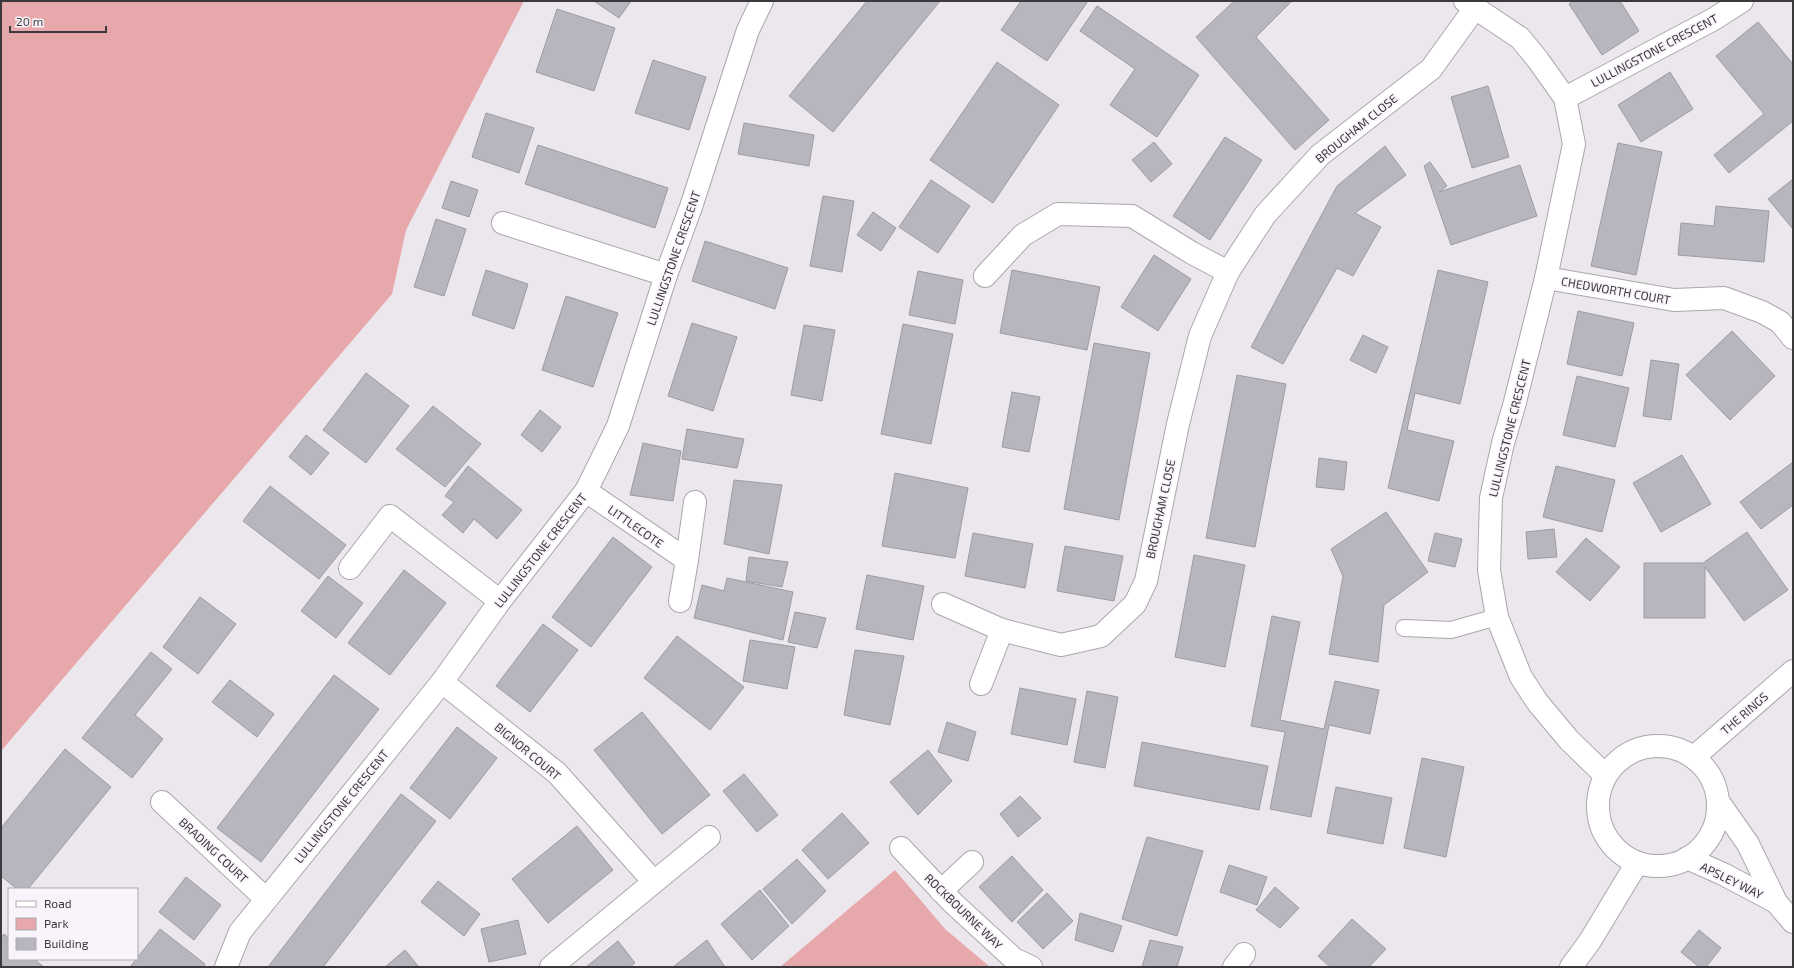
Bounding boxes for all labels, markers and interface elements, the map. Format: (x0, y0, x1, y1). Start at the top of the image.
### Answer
scale bar (10, 8, 106, 34)
street label: LULLINGSTONE CRESCENT (1588, 11, 1720, 89)
text: 20 m (16, 14, 43, 28)
street label: BROUGHAM CLOSE (1312, 90, 1400, 165)
street label: LULLINGSTONE CRESCENT (643, 189, 703, 327)
street label: CHEDWORTH COURT (1560, 273, 1672, 307)
street label: LULLINGSTONE CRESCENT (1485, 358, 1533, 498)
street label: BROUGHAM CLOSE (1143, 458, 1177, 560)
street label: LULLINGSTONE CRESCENT (491, 490, 589, 610)
street label: LITTLECOTE (606, 502, 667, 550)
street label: THE RINGS (1718, 689, 1771, 737)
street label: BIGNOR COURT (492, 719, 564, 783)
street label: LULLINGSTONE CRESCENT (291, 747, 391, 865)
street label: BRADING COURT (177, 815, 251, 886)
street label: APSLEY WAY (1698, 859, 1766, 901)
street label: ROCKBOURNE WAY (922, 870, 1006, 952)
legend (8, 888, 138, 960)
text: Road (44, 896, 72, 910)
text: Park (44, 916, 69, 930)
text: Building (44, 936, 89, 950)

